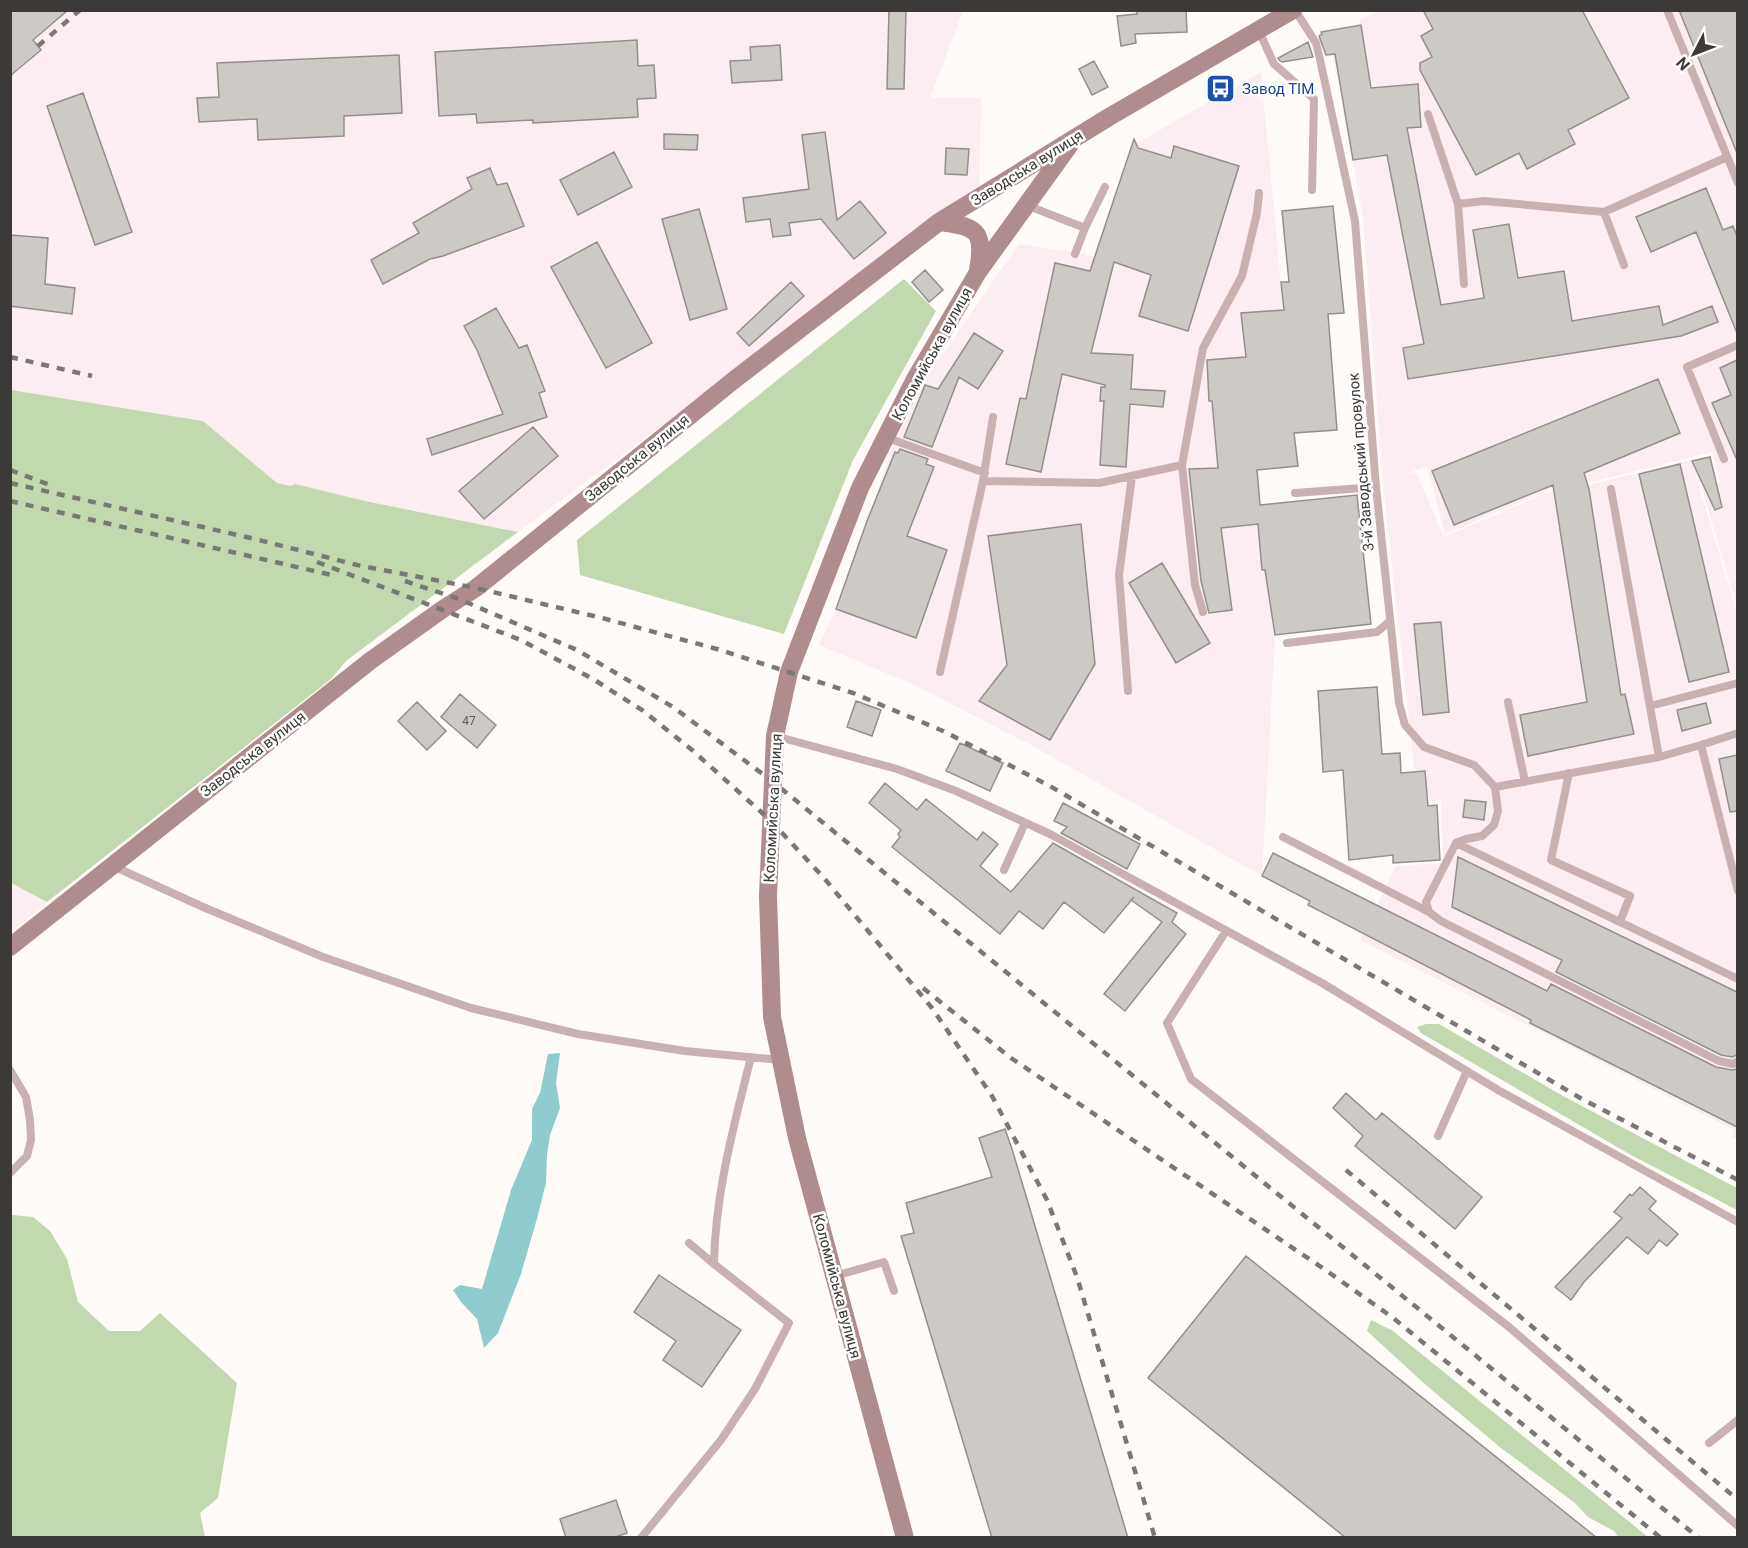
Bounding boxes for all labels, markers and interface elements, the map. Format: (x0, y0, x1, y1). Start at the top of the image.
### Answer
north arrow (1664, 24, 1724, 84)
text: N (1672, 53, 1694, 74)
bus stop icon: Завод ТІМ (1205, 73, 1237, 105)
place label: Завод ТІМ (1242, 80, 1314, 98)
street label: Заводська вулиця (968, 126, 1086, 210)
street label: Коломийська вулиця (888, 284, 976, 424)
street label: 3-й Заводський провулок (1344, 372, 1378, 552)
street label: Заводська вулиця (581, 411, 693, 505)
street label: Заводська вулиця (197, 707, 309, 801)
house number: 47 (462, 714, 476, 728)
street label: Коломийська вулиця (760, 733, 786, 883)
street label: Коломийська вулиця (809, 1212, 865, 1360)

